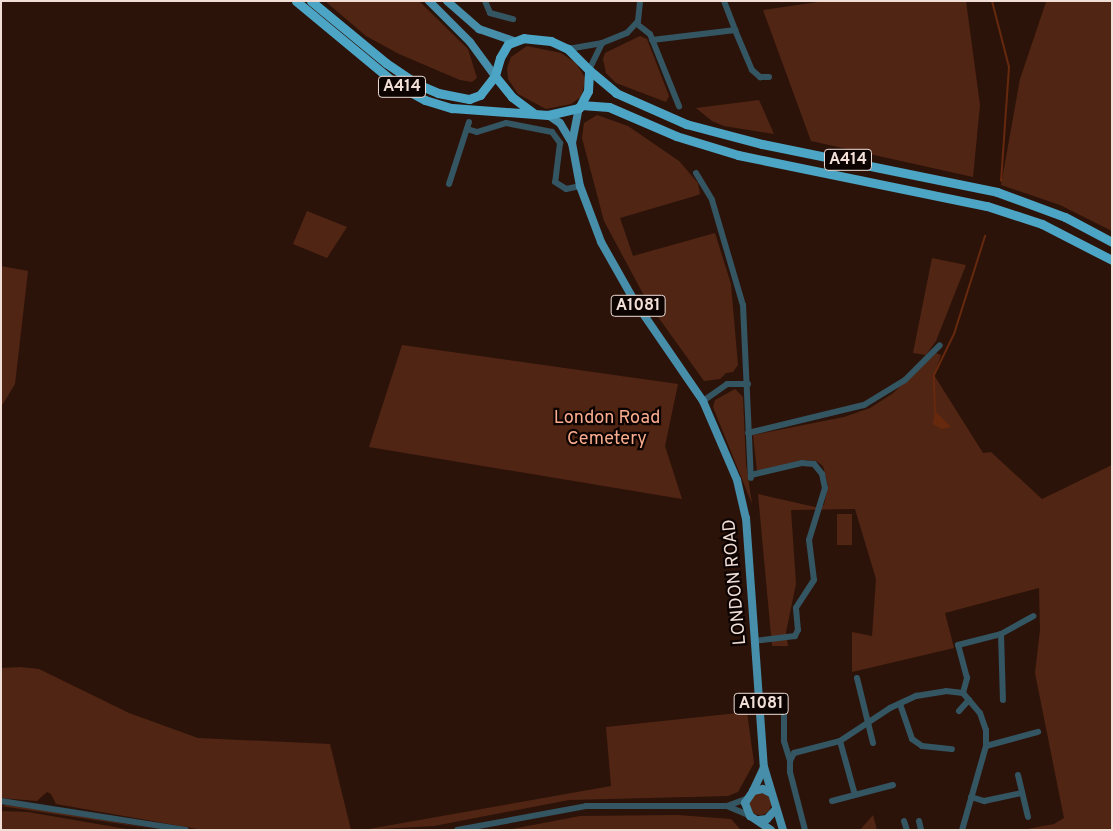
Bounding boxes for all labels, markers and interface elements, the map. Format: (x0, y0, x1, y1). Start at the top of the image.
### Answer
road number: A414 (377, 74, 427, 100)
road number: A414 (823, 146, 873, 174)
road number: A1081 (610, 292, 666, 320)
park label: London Road Cemetery (554, 409, 660, 452)
street label: LONDON ROAD (720, 518, 752, 646)
road number: A1081 (734, 691, 788, 718)

